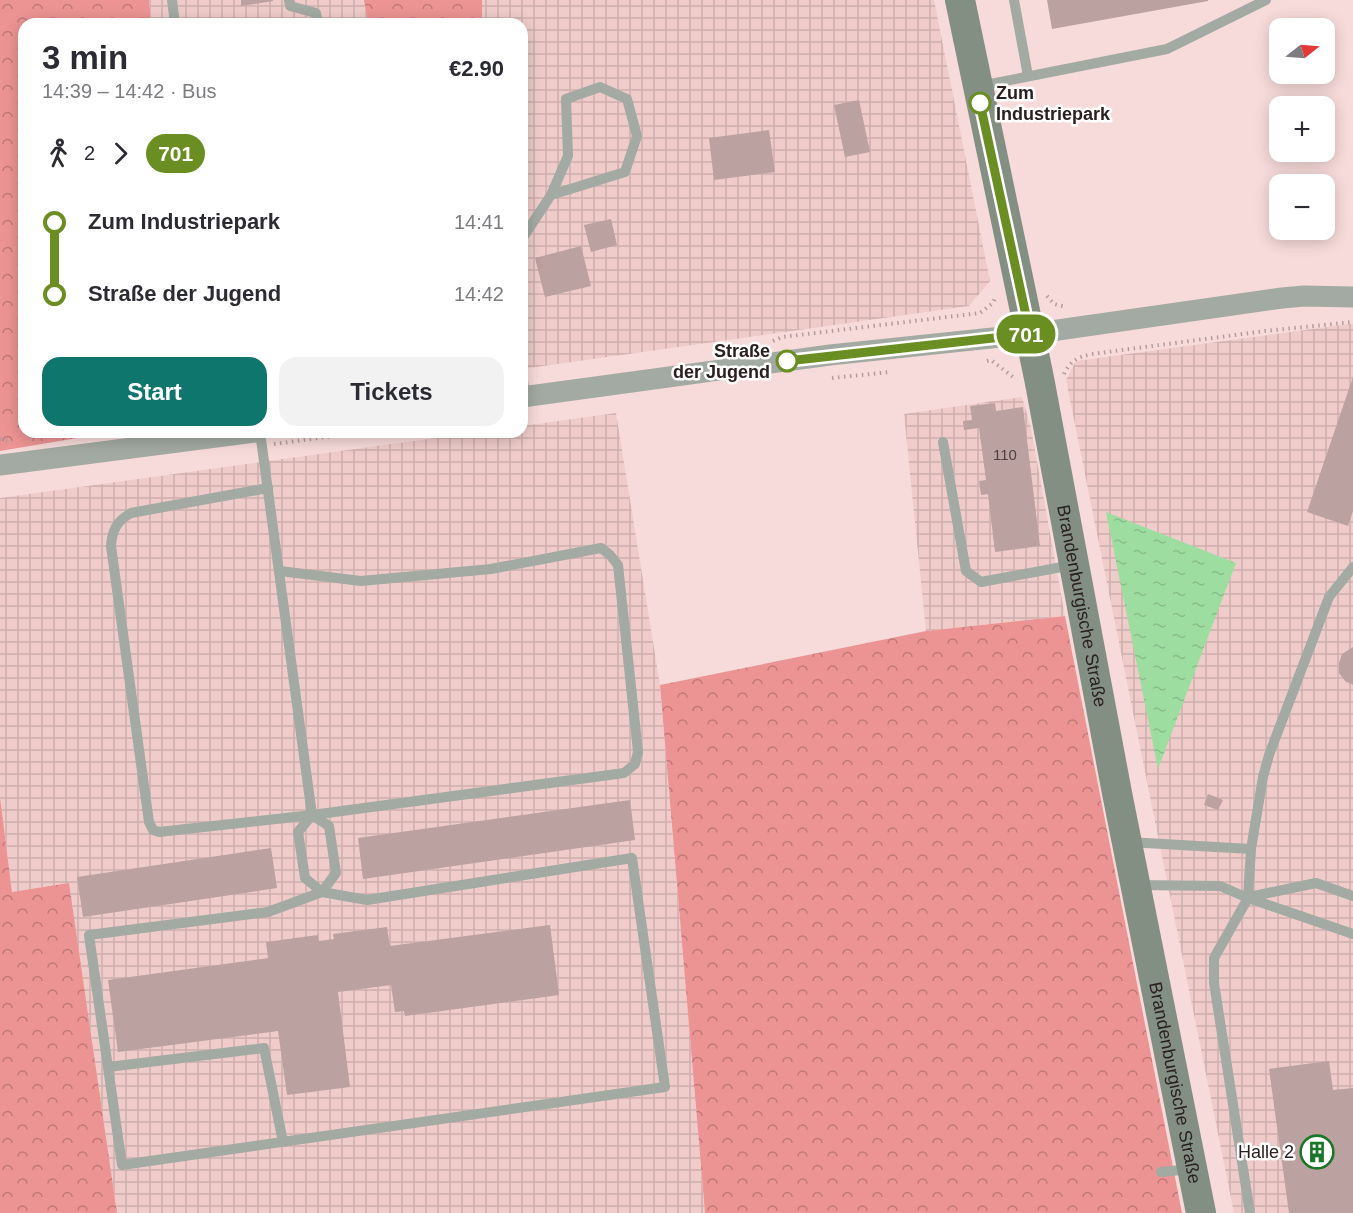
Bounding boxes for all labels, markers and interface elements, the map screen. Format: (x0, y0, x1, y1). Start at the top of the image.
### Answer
north arrow (1269, 18, 1335, 84)
map controls (1269, 18, 1335, 240)
text: 3 min (42, 39, 128, 76)
text: €2.90 (449, 56, 504, 81)
text: 14:39 – 14:42 · Bus (42, 80, 217, 102)
place label: Zum Industriepark (996, 83, 1111, 124)
marker: Zum Industriepark (969, 92, 991, 114)
button: + (1269, 96, 1335, 162)
icon: walk (42, 137, 75, 170)
icon: forward (104, 137, 137, 170)
text: 2 (84, 142, 95, 164)
text: 701 (158, 142, 193, 165)
button: − (1269, 174, 1335, 240)
text: Zum Industriepark (88, 209, 280, 234)
text: 14:41 (454, 211, 504, 233)
text: Straße der Jugend (88, 281, 281, 306)
text: 14:42 (454, 283, 504, 305)
line badge: 701 (992, 314, 1060, 354)
text: 701 (1008, 323, 1044, 346)
place label: Straße der Jugend (673, 341, 770, 382)
marker: Straße der Jugend (776, 350, 798, 372)
button: Start (42, 357, 267, 426)
button: Tickets (279, 357, 504, 426)
house number: 110 (993, 446, 1017, 463)
street label: Brandenburgische Straße (1053, 503, 1111, 709)
street label: Brandenburgische Straße (1145, 980, 1205, 1185)
building icon: Halle 2 (1299, 1134, 1335, 1170)
place label: Halle 2 (1238, 1142, 1294, 1162)

